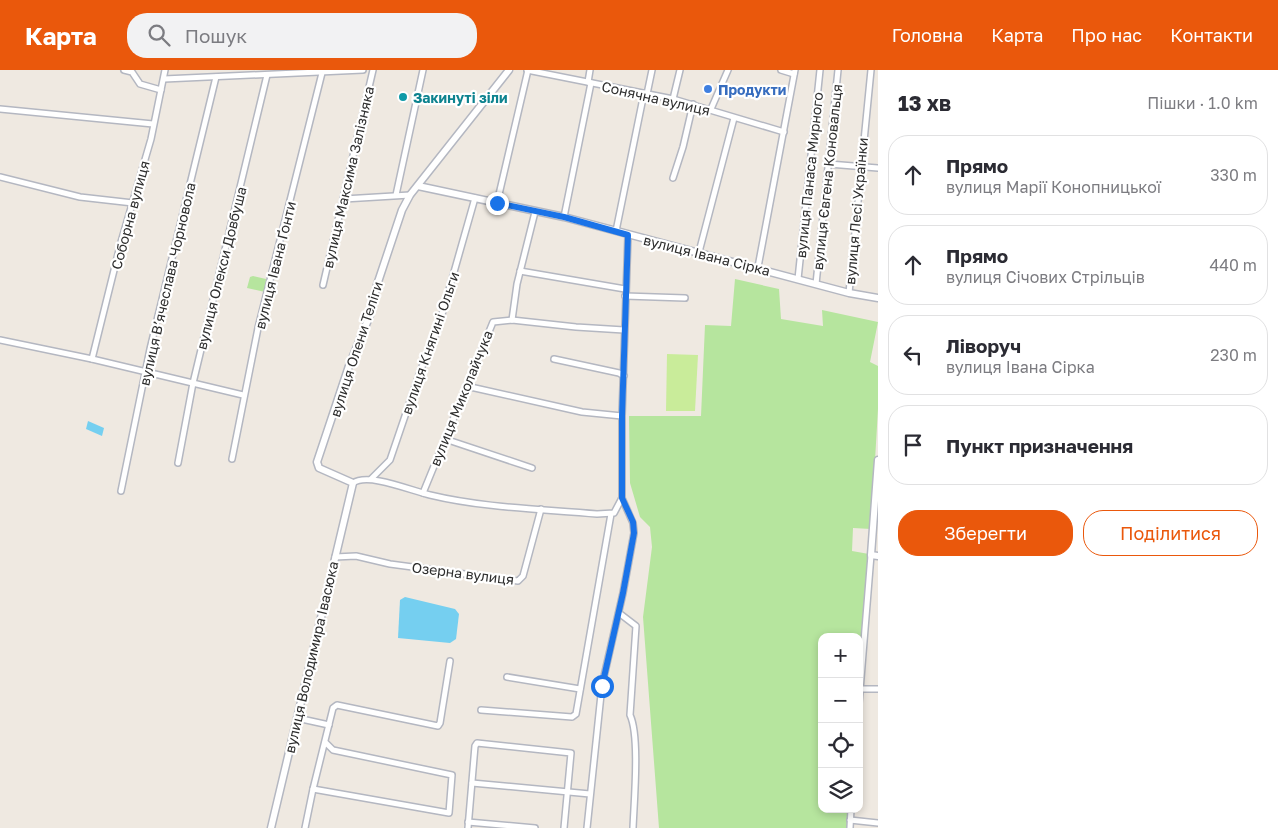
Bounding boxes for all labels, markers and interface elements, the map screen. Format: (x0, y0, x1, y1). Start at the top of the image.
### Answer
search box (127, 13, 477, 58)
text: Карта (25, 21, 97, 50)
icon: search (145, 21, 173, 49)
text: Пошук (185, 24, 247, 47)
text: Головна (892, 24, 963, 46)
text: Карта (991, 24, 1043, 46)
text: Про нас (1071, 24, 1142, 46)
text: Контакти (1170, 24, 1253, 46)
street label: Сонячна вулиця (600, 77, 712, 119)
place label: Продукти (718, 81, 786, 98)
marker: Продукти (702, 83, 714, 95)
street label: вулиця Євгена Коновальця (809, 83, 845, 271)
street label: вулиця Максима Залізняка (319, 84, 377, 270)
place label: Закинуті зіли (413, 89, 507, 106)
text: 13 хв (898, 90, 951, 116)
marker: Закинуті зіли (397, 91, 409, 103)
street label: вулиця Панаса Мирного (792, 91, 826, 259)
text: Пішки · 1.0 km (1147, 93, 1258, 113)
street label: вулиця Лесі Українки (841, 137, 871, 285)
text: Прямо (946, 154, 1008, 177)
street label: Соборна вулиця (107, 159, 153, 271)
icon: ahead (899, 161, 927, 189)
text: 330 m (1210, 165, 1257, 185)
text: вулиця Марії Конопницької (946, 177, 1161, 197)
street label: вулиця Вʼячеслава Чорновола (135, 181, 199, 387)
street label: вулиця Олекси Довбуша (192, 185, 250, 351)
route end (486, 192, 509, 215)
street label: вулиця Івана Ґонти (251, 199, 299, 331)
street label: вулиця Івана Сірка (642, 231, 772, 279)
text: Прямо (946, 244, 1008, 267)
icon: ahead (899, 251, 927, 279)
text: 440 m (1209, 255, 1257, 275)
text: вулиця Січових Стрільців (946, 267, 1145, 287)
street label: вулиця Княгині Ольги (398, 269, 462, 417)
street label: вулиця Олени Теліги (326, 279, 386, 419)
street label: вулиця Миколайчука (426, 328, 496, 468)
text: Ліворуч (946, 334, 1021, 357)
icon: left (899, 341, 927, 369)
text: 230 m (1210, 345, 1257, 365)
text: вулиця Івана Сірка (946, 357, 1095, 377)
icon: arrive (899, 431, 927, 459)
text: Пункт призначення (946, 434, 1133, 457)
button: Зберегти (898, 510, 1073, 556)
button: Поділитися (1083, 510, 1258, 556)
street label: Озерна вулиця (411, 558, 515, 588)
street label: вулиця Володимира Івасюка (281, 559, 341, 755)
map controls (818, 633, 863, 813)
button: + (818, 633, 863, 678)
route start (591, 675, 614, 698)
button: − (818, 678, 863, 723)
button: locate (818, 723, 863, 768)
button: layers (818, 768, 863, 813)

